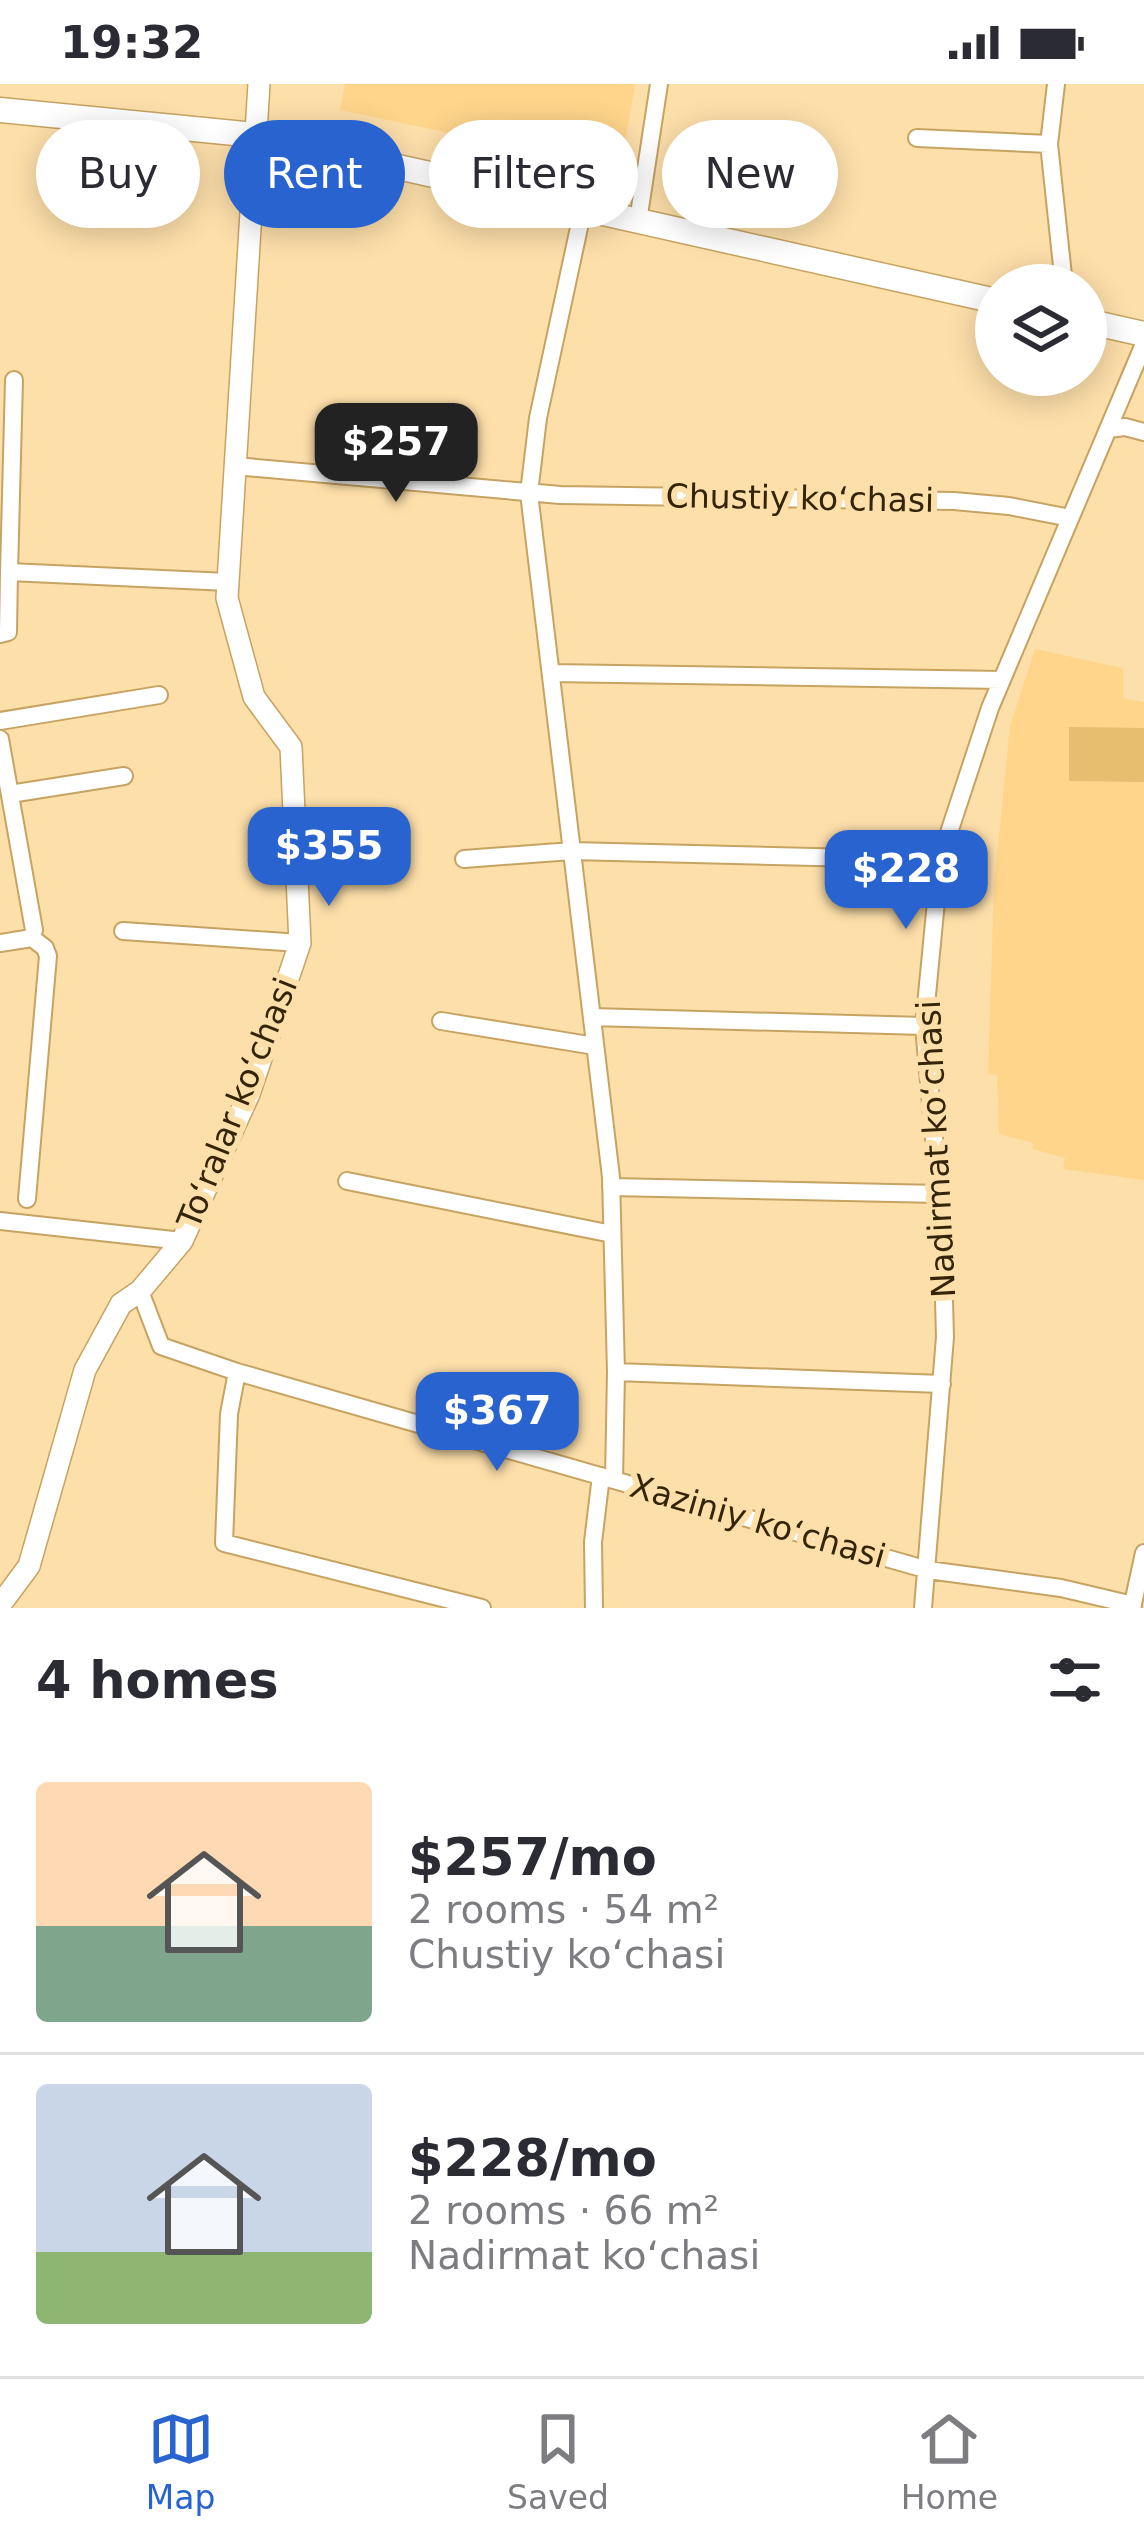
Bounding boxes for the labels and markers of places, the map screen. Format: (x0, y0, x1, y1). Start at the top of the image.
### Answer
pin: $257 (325, 403, 467, 505)
pin: $355 (258, 807, 400, 909)
pin: $228 (835, 830, 977, 932)
pin: $367 (426, 1372, 568, 1474)

